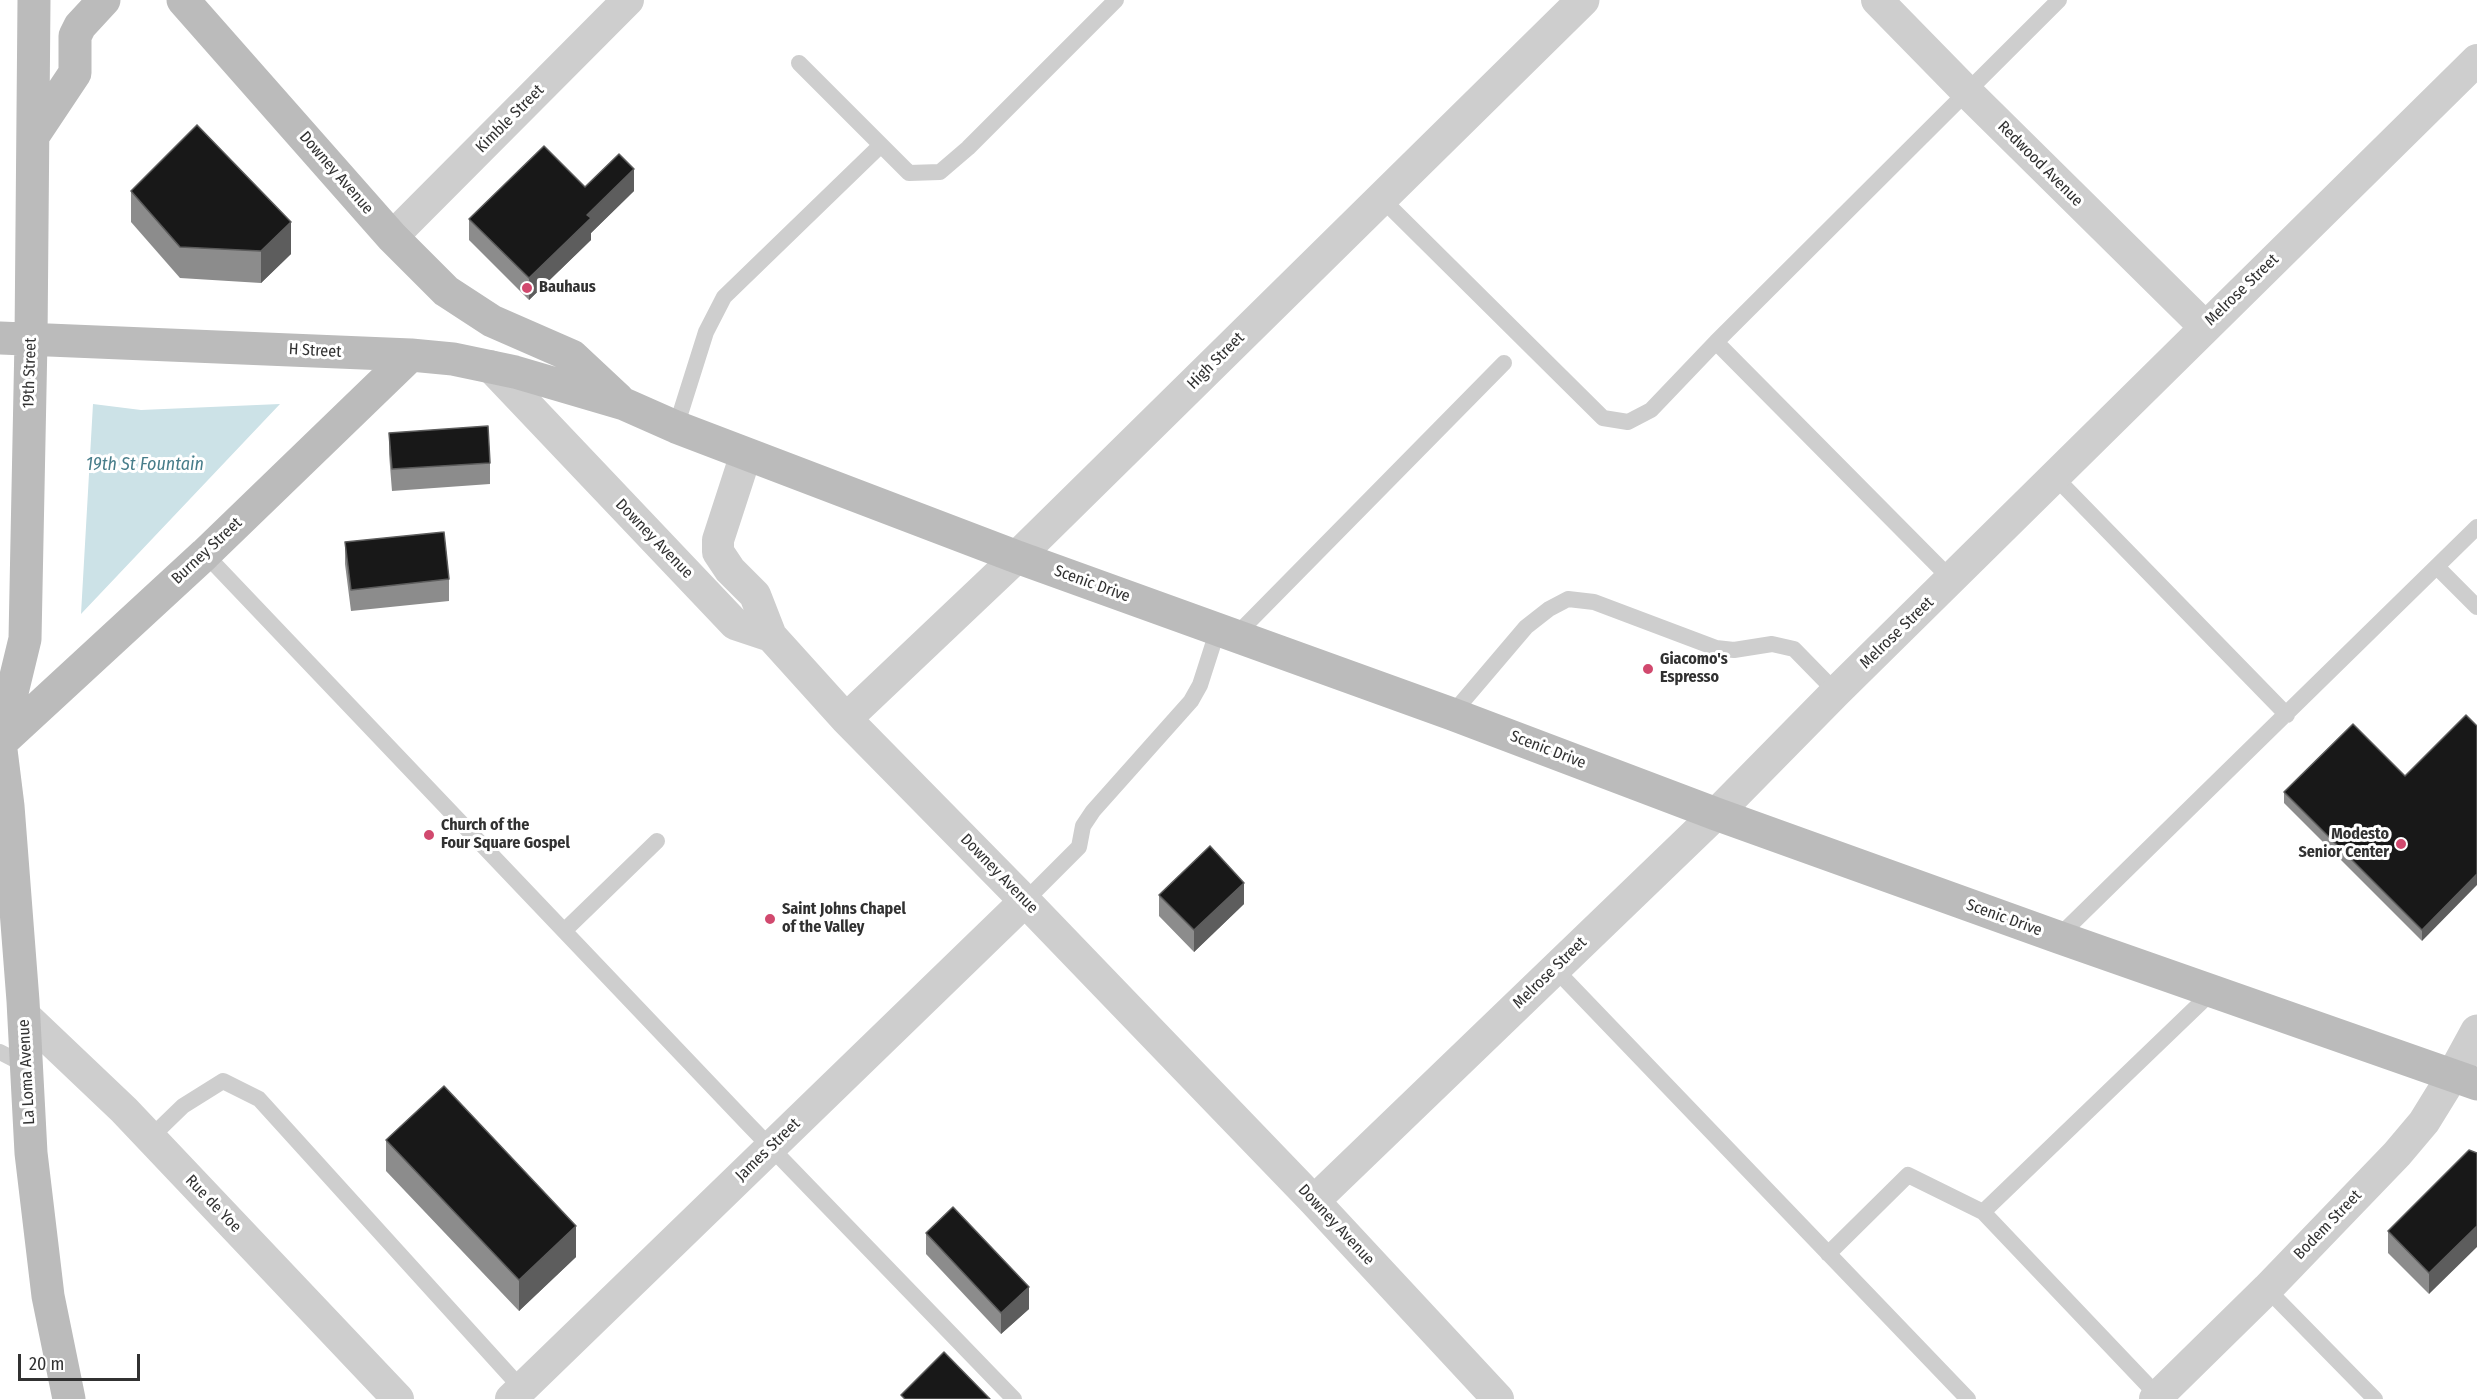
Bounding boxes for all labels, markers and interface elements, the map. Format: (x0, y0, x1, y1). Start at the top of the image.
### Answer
street label: Kimble Street (472, 81, 548, 157)
street label: Redwood Avenue (1993, 117, 2087, 211)
street label: Downey Avenue (295, 128, 377, 218)
street label: Melrose Street (2201, 250, 2283, 330)
place label: Bauhaus (539, 278, 596, 298)
marker: Bauhaus (520, 281, 534, 295)
street label: High Street (1183, 328, 1249, 394)
street label: 19th Street (19, 337, 41, 409)
street label: H Street (288, 340, 342, 362)
water label: 19th St Fountain (86, 454, 204, 476)
street label: Downey Avenue (611, 495, 697, 583)
street label: Burney Street (168, 514, 246, 588)
street label: Scenic Drive (1051, 561, 1133, 607)
street label: Melrose Street (1856, 593, 1938, 673)
place label: Giacomo's Espresso (1660, 650, 1728, 688)
marker: Giacomo's Espresso (1641, 662, 1655, 676)
street label: Scenic Drive (1508, 727, 1588, 773)
place label: Church of the Four Square Gospel (441, 816, 570, 854)
place label: Modesto Senior Center (2298, 825, 2389, 863)
marker: Church of the Four Square Gospel (422, 828, 436, 842)
street label: Downey Avenue (956, 830, 1042, 918)
marker: Modesto Senior Center (2394, 837, 2408, 851)
street label: Scenic Drive (1963, 895, 2045, 941)
place label: Saint Johns Chapel of the Valley (782, 900, 906, 938)
marker: Saint Johns Chapel of the Valley (763, 912, 777, 926)
street label: Melrose Street (1509, 933, 1591, 1013)
street label: La Loma Avenue (15, 1019, 39, 1125)
street label: James Street (732, 1114, 804, 1186)
street label: Rue de Yoe (181, 1171, 245, 1237)
street label: Downey Avenue (1294, 1181, 1378, 1269)
street label: Bodem Street (2290, 1186, 2366, 1264)
scale bar (21, 1342, 142, 1380)
text: 20 m (29, 1353, 64, 1375)

